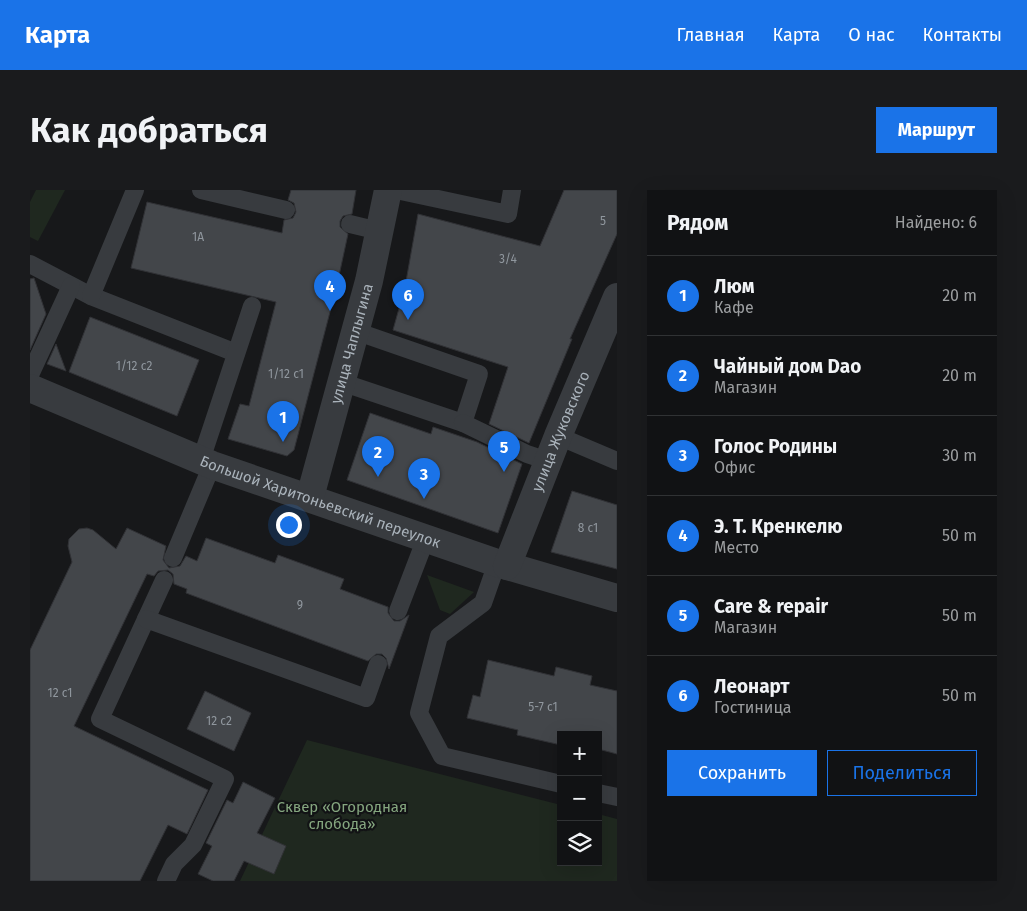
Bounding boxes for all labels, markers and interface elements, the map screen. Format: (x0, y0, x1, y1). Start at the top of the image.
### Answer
text: Карта (25, 21, 90, 49)
text: Главная (677, 24, 745, 46)
text: Карта (773, 24, 820, 46)
text: О нас (848, 24, 895, 46)
text: Контакты (923, 24, 1002, 46)
button: Маршрут (876, 107, 997, 153)
text: Как добраться (30, 109, 268, 151)
text: Рядом (667, 210, 728, 236)
text: Найдено: 6 (895, 213, 977, 232)
house number: 5 (600, 214, 606, 228)
house number: 1А (192, 230, 204, 244)
house number: 3/4 (499, 252, 517, 266)
pin: 4 (314, 270, 346, 311)
text: Люм (714, 275, 755, 298)
pin: 6 (392, 279, 424, 320)
street label: улица Чаплыгина (327, 281, 377, 406)
text: 1 (679, 286, 687, 305)
text: 20 m (942, 286, 977, 305)
text: Кафе (714, 298, 754, 317)
text: Чайный дом Dao (714, 355, 861, 378)
house number: 1/12 с2 (116, 359, 152, 373)
text: 2 (679, 366, 687, 385)
text: 20 m (942, 366, 977, 385)
house number: 1/12 с1 (268, 367, 304, 381)
street label: улица Жуковского (528, 368, 594, 494)
text: Магазин (714, 378, 777, 397)
pin: 1 (267, 401, 299, 442)
pin: 5 (488, 431, 520, 472)
text: Голос Родины (714, 435, 837, 458)
pin: 2 (362, 436, 394, 477)
text: 3 (679, 446, 687, 465)
text: 30 m (942, 446, 977, 465)
street label: Большой Харитоньевский переулок (197, 452, 443, 552)
pin: 3 (408, 458, 440, 499)
text: Офис (714, 458, 755, 477)
your location (276, 512, 302, 538)
text: Э. Т. Кренкелю (714, 515, 843, 538)
house number: 8 с1 (578, 521, 598, 535)
text: 4 (678, 526, 688, 545)
text: 50 m (942, 526, 977, 545)
text: Место (714, 538, 759, 557)
text: Care & repair (714, 595, 828, 618)
house number: 9 (297, 598, 303, 612)
text: 5 (679, 606, 687, 625)
text: 50 m (942, 606, 977, 625)
text: Магазин (714, 618, 777, 637)
text: Леонарт (714, 675, 789, 698)
house number: 12 с1 (47, 686, 73, 700)
text: 6 (678, 686, 688, 705)
text: 50 m (942, 686, 977, 705)
text: Гостиница (714, 698, 792, 717)
house number: 5-7 с1 (528, 700, 558, 714)
house number: 12 с2 (206, 714, 232, 728)
map controls (557, 731, 602, 866)
button: + (557, 731, 602, 776)
button: Сохранить (667, 750, 817, 796)
button: Поделиться (827, 750, 977, 796)
button: − (557, 776, 602, 821)
park label: Сквер «Огородная слобода» (277, 798, 407, 833)
button: layers (557, 821, 602, 866)

